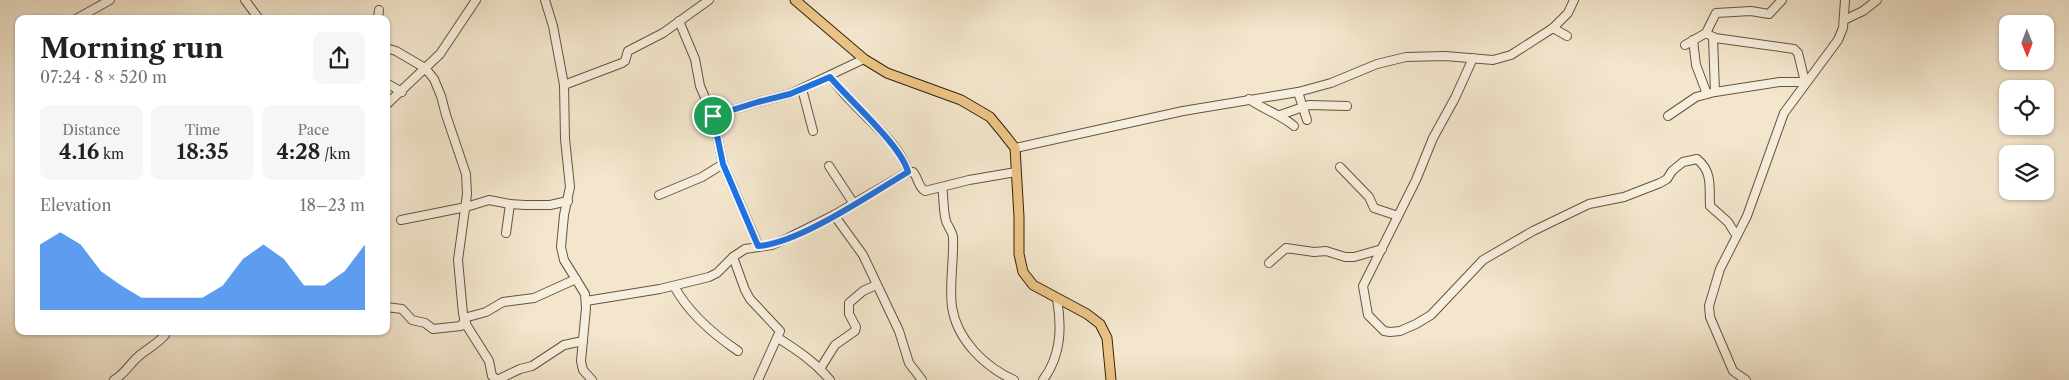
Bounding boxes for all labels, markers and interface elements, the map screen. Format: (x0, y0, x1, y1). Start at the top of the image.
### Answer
north arrow (1999, 15, 2054, 70)
map controls (1999, 15, 2054, 200)
text: Morning run (40, 31, 224, 65)
button: share (313, 32, 365, 84)
text: 07:24 · 8 × 520 m (40, 67, 167, 87)
button: locate (1999, 80, 2054, 135)
pin (692, 95, 734, 137)
icon: arrive (699, 102, 727, 130)
text: Distance (63, 121, 120, 139)
text: Time (185, 121, 220, 139)
text: Pace (298, 121, 329, 139)
text: 4.16 (59, 139, 99, 164)
text: 18:35 (176, 139, 229, 164)
text: 4:28 (277, 139, 321, 164)
text: km (99, 145, 124, 163)
text: /km (321, 145, 350, 163)
button: layers (1999, 145, 2054, 200)
text: Elevation (40, 195, 111, 215)
text: 18–23 m (300, 195, 365, 215)

